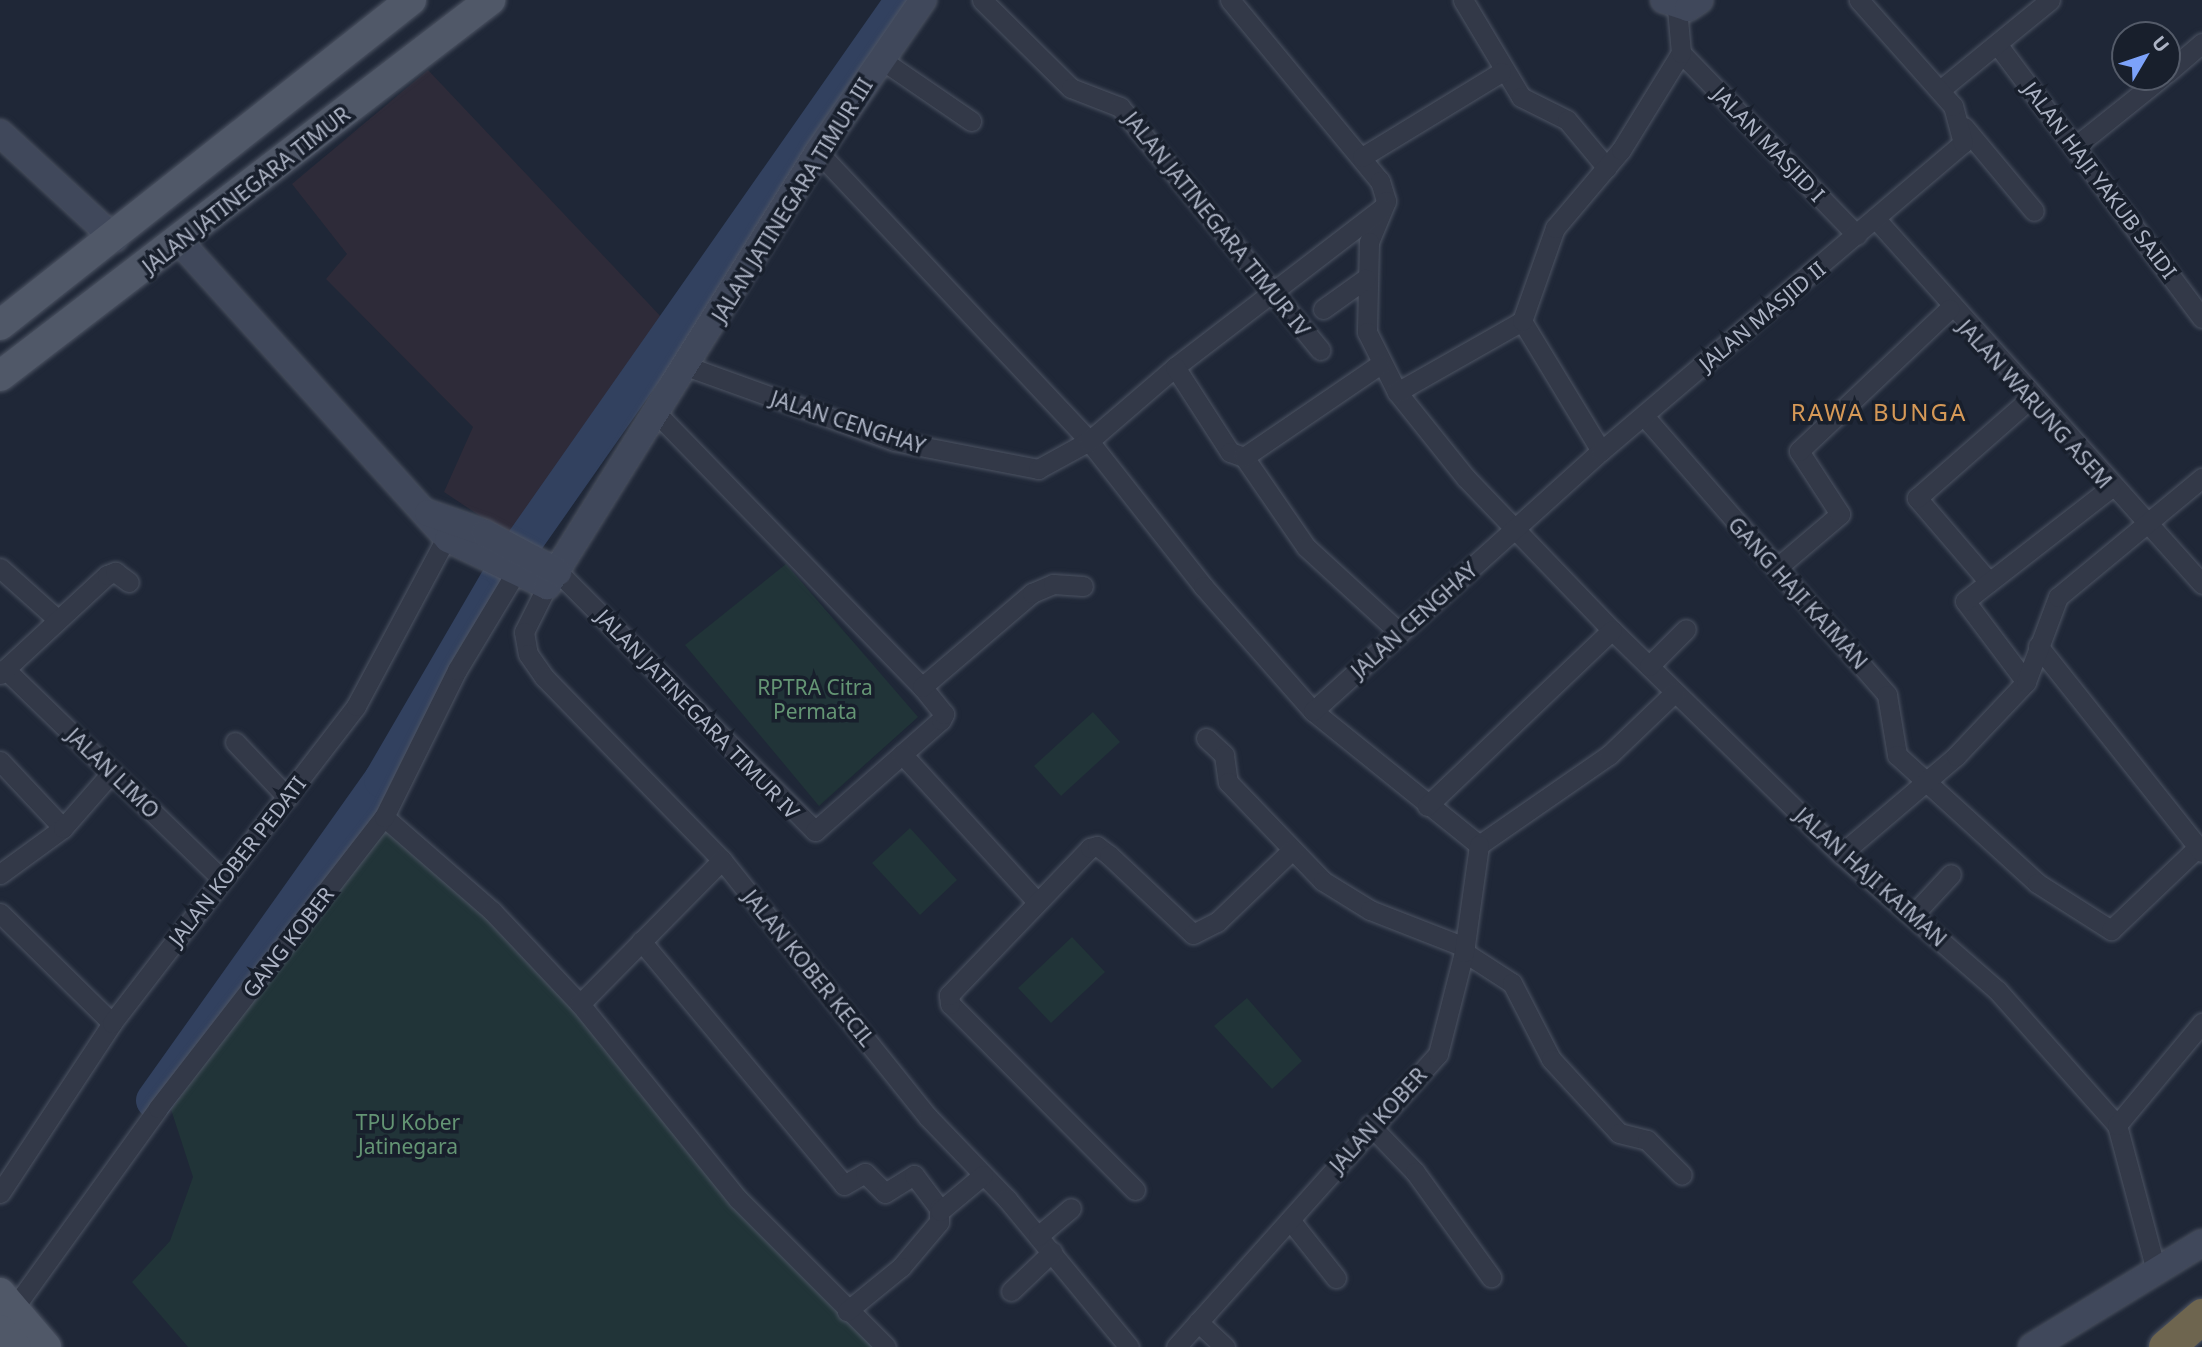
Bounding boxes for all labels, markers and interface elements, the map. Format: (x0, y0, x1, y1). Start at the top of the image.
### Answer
north arrow (2111, 21, 2181, 91)
text: U (2146, 30, 2175, 58)
street label: JALAN JATINEGARA TIMUR III (706, 73, 878, 327)
street label: JALAN HAJI YAKUB SAIDI (2018, 77, 2182, 283)
street label: JALAN MASJID I (1708, 81, 1830, 207)
street label: JALAN JATINEGARA TIMUR (137, 101, 355, 279)
street label: JALAN JATINEGARA TIMUR IV (1119, 107, 1315, 341)
street label: JALAN MASJID II (1694, 256, 1830, 376)
street label: JALAN WARUNG ASEM (1953, 315, 2117, 493)
street label: JALAN CENGHAY (768, 385, 928, 459)
district label: RAWA BUNGA (1792, 398, 1966, 426)
street label: GANG HAJI KAIMAN (1723, 512, 1873, 674)
street label: JALAN CENGHAY (1346, 557, 1482, 683)
street label: JALAN JATINEGARA TIMUR IV (591, 604, 805, 824)
park label: RPTRA Citra Permata (757, 674, 873, 724)
street label: JALAN LIMO (62, 723, 164, 823)
street label: JALAN KOBER PEDATI (163, 771, 311, 951)
street label: JALAN HAJI KAIMAN (1790, 802, 1952, 952)
street label: GANG KOBER (237, 882, 339, 1002)
street label: JALAN KOBER KECIL (738, 885, 880, 1051)
street label: JALAN KOBER (1324, 1062, 1432, 1178)
park label: TPU Kober Jatinegara (356, 1109, 460, 1159)

